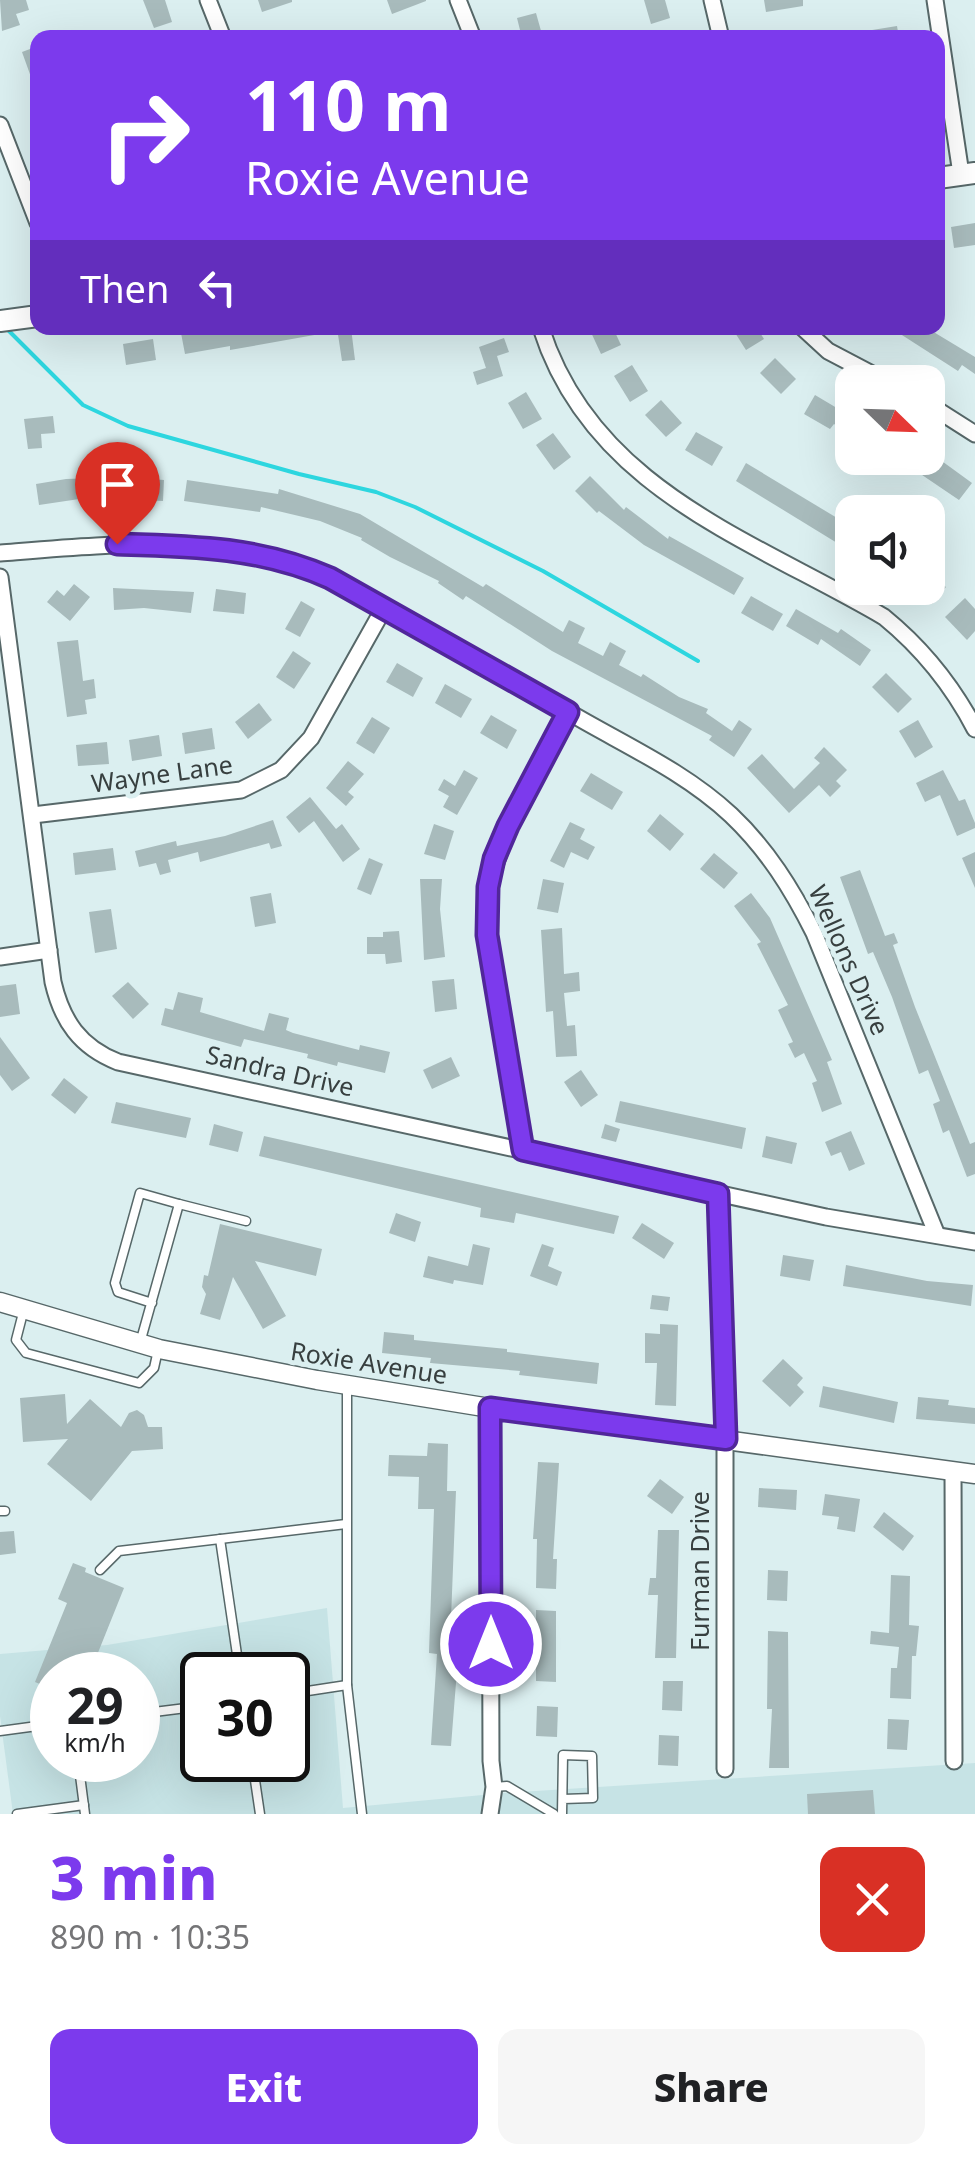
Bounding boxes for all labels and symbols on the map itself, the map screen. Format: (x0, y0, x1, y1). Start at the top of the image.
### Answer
north arrow (835, 365, 945, 475)
pin (75, 442, 160, 545)
street label: Wayne Lane (89, 746, 235, 800)
street label: Wellons Drive (802, 879, 898, 1040)
street label: Sandra Drive (203, 1037, 357, 1104)
street label: Roxie Avenue (288, 1333, 450, 1391)
street label: Furman Drive (682, 1491, 716, 1651)
position arrow (439, 1592, 543, 1696)
speed limit sign: 30 (180, 1652, 310, 1782)

